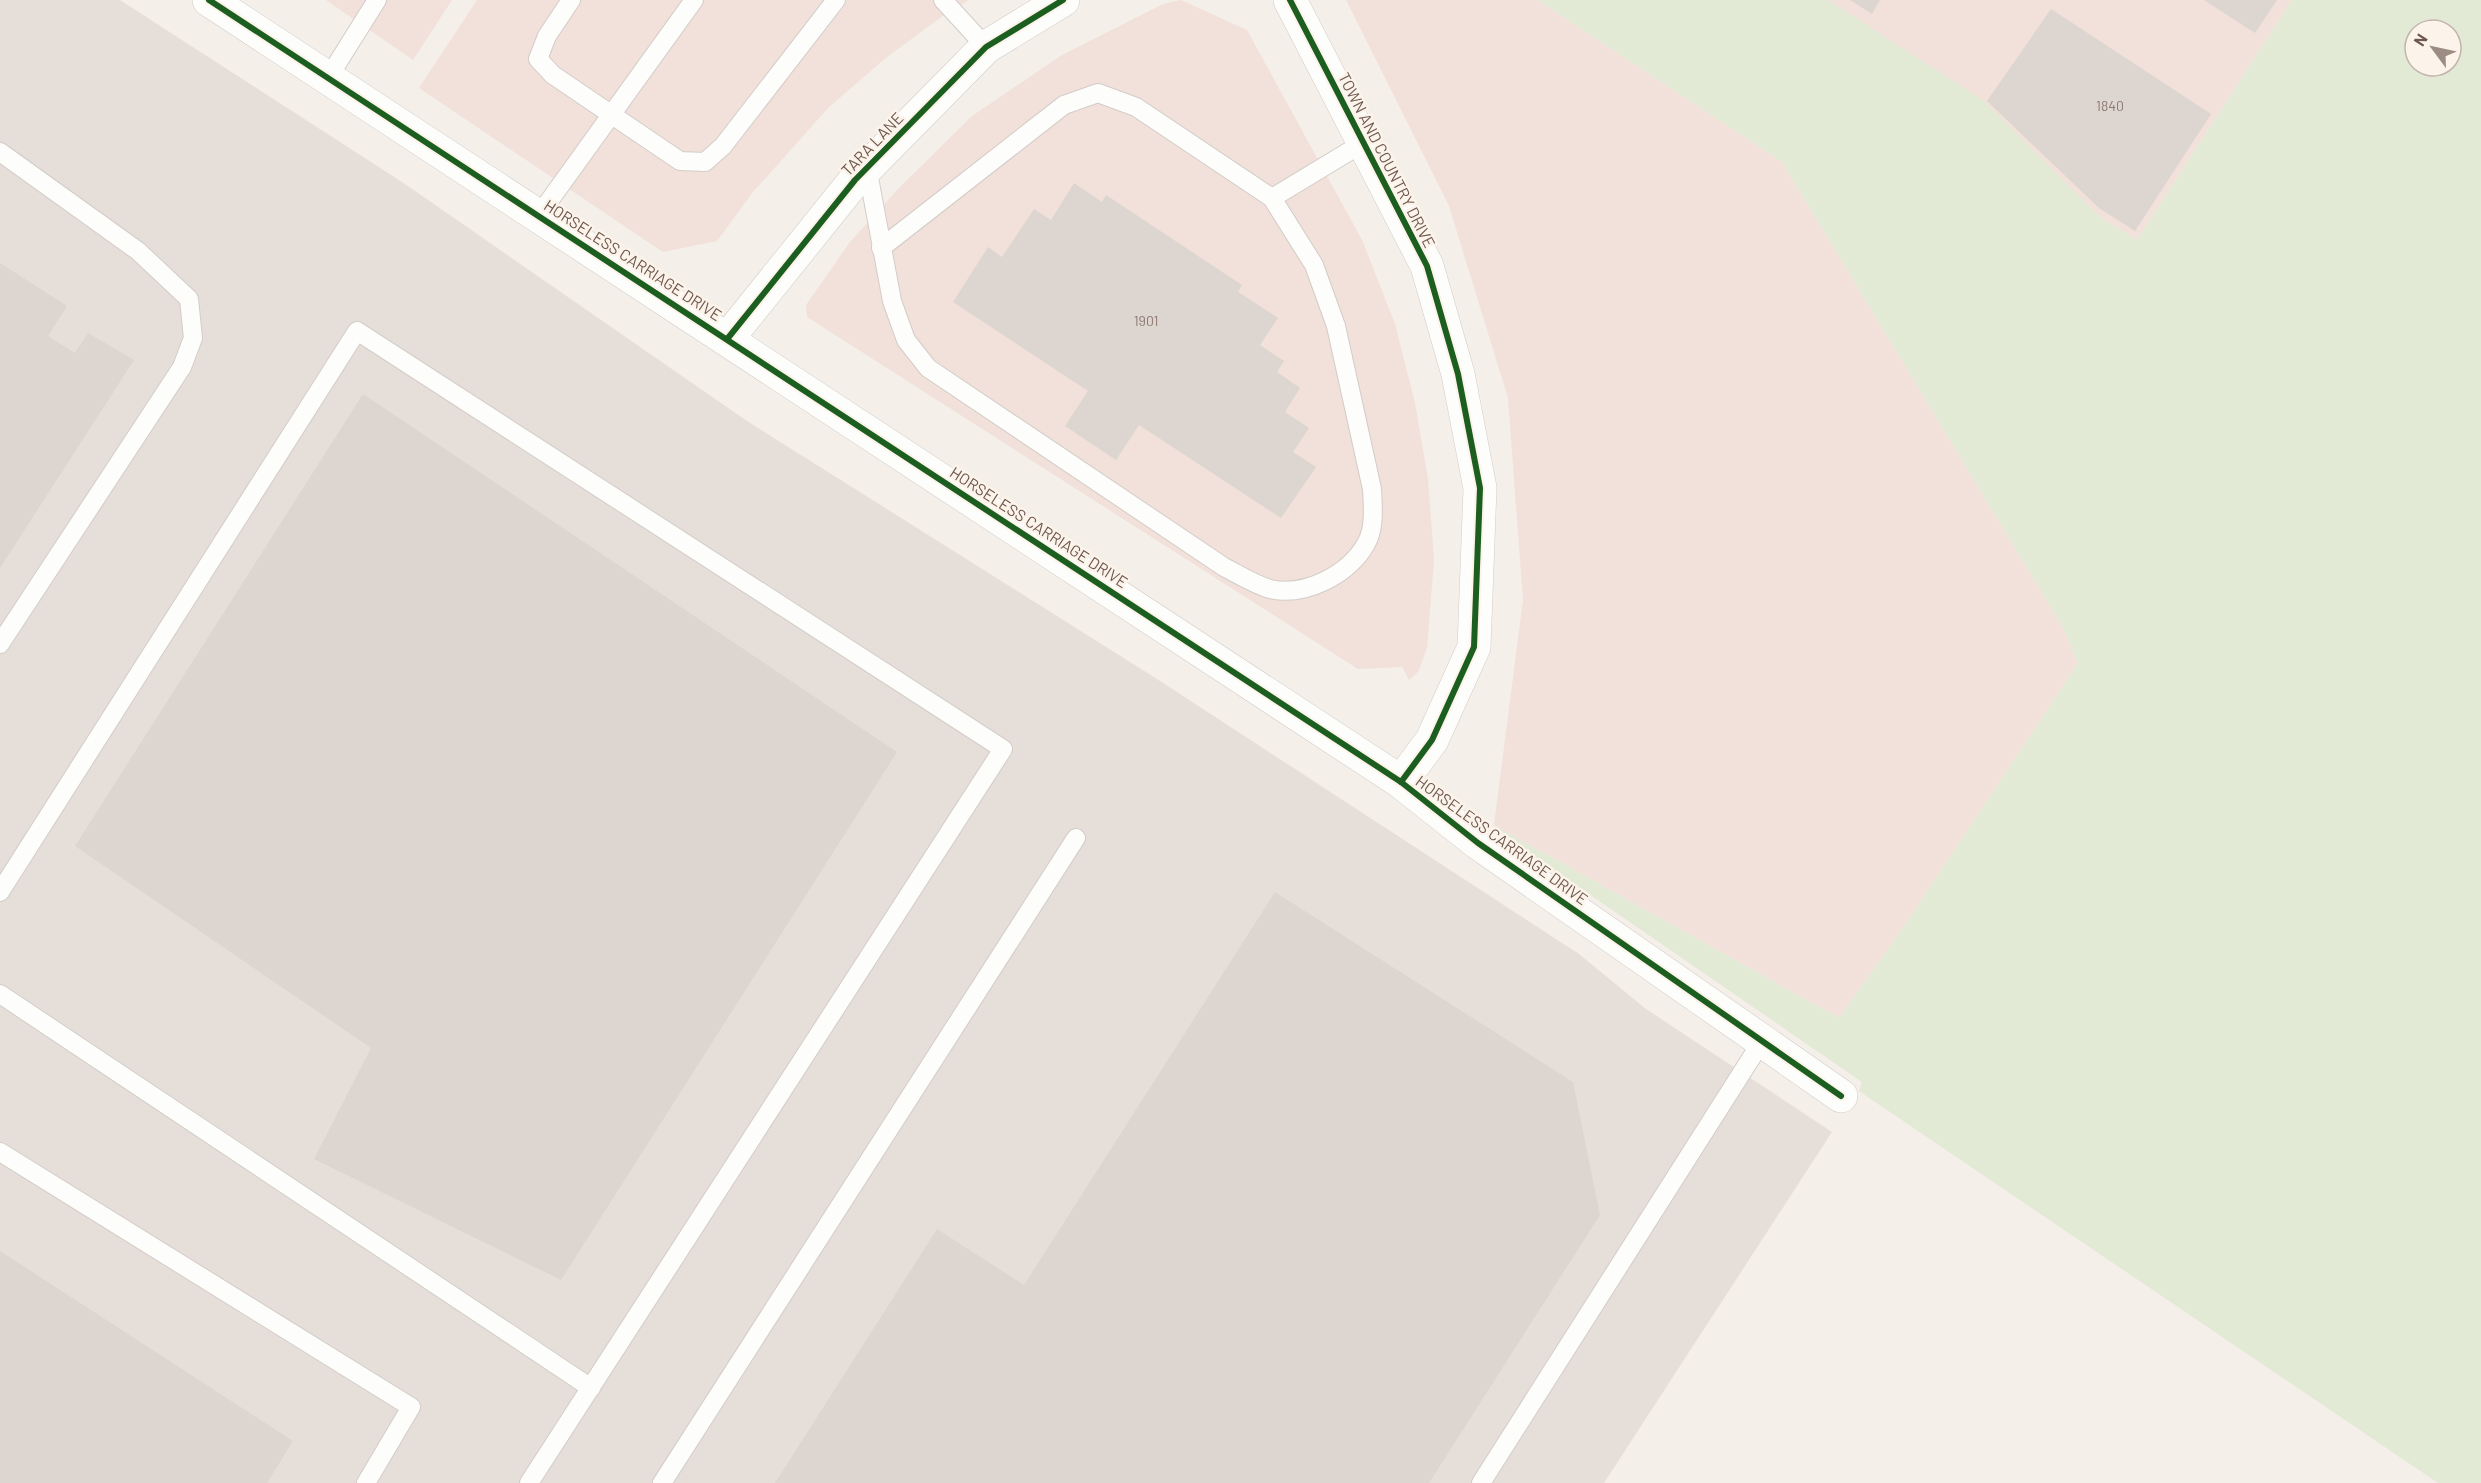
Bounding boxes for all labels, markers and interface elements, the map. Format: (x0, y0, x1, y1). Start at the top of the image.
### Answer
north arrow (2403, 18, 2463, 78)
text: N (2409, 30, 2431, 49)
street label: TOWN AND COUNTRY DRIVE (1335, 69, 1440, 250)
house number: 1840 (2096, 97, 2124, 114)
street label: TARA LANE (837, 108, 907, 179)
street label: HORSELESS CARRIAGE DRIVE (541, 195, 726, 324)
house number: 1901 (1134, 312, 1158, 329)
street label: HORSELESS CARRIAGE DRIVE (947, 462, 1132, 591)
street label: HORSELESS CARRIAGE DRIVE (1413, 771, 1592, 908)

